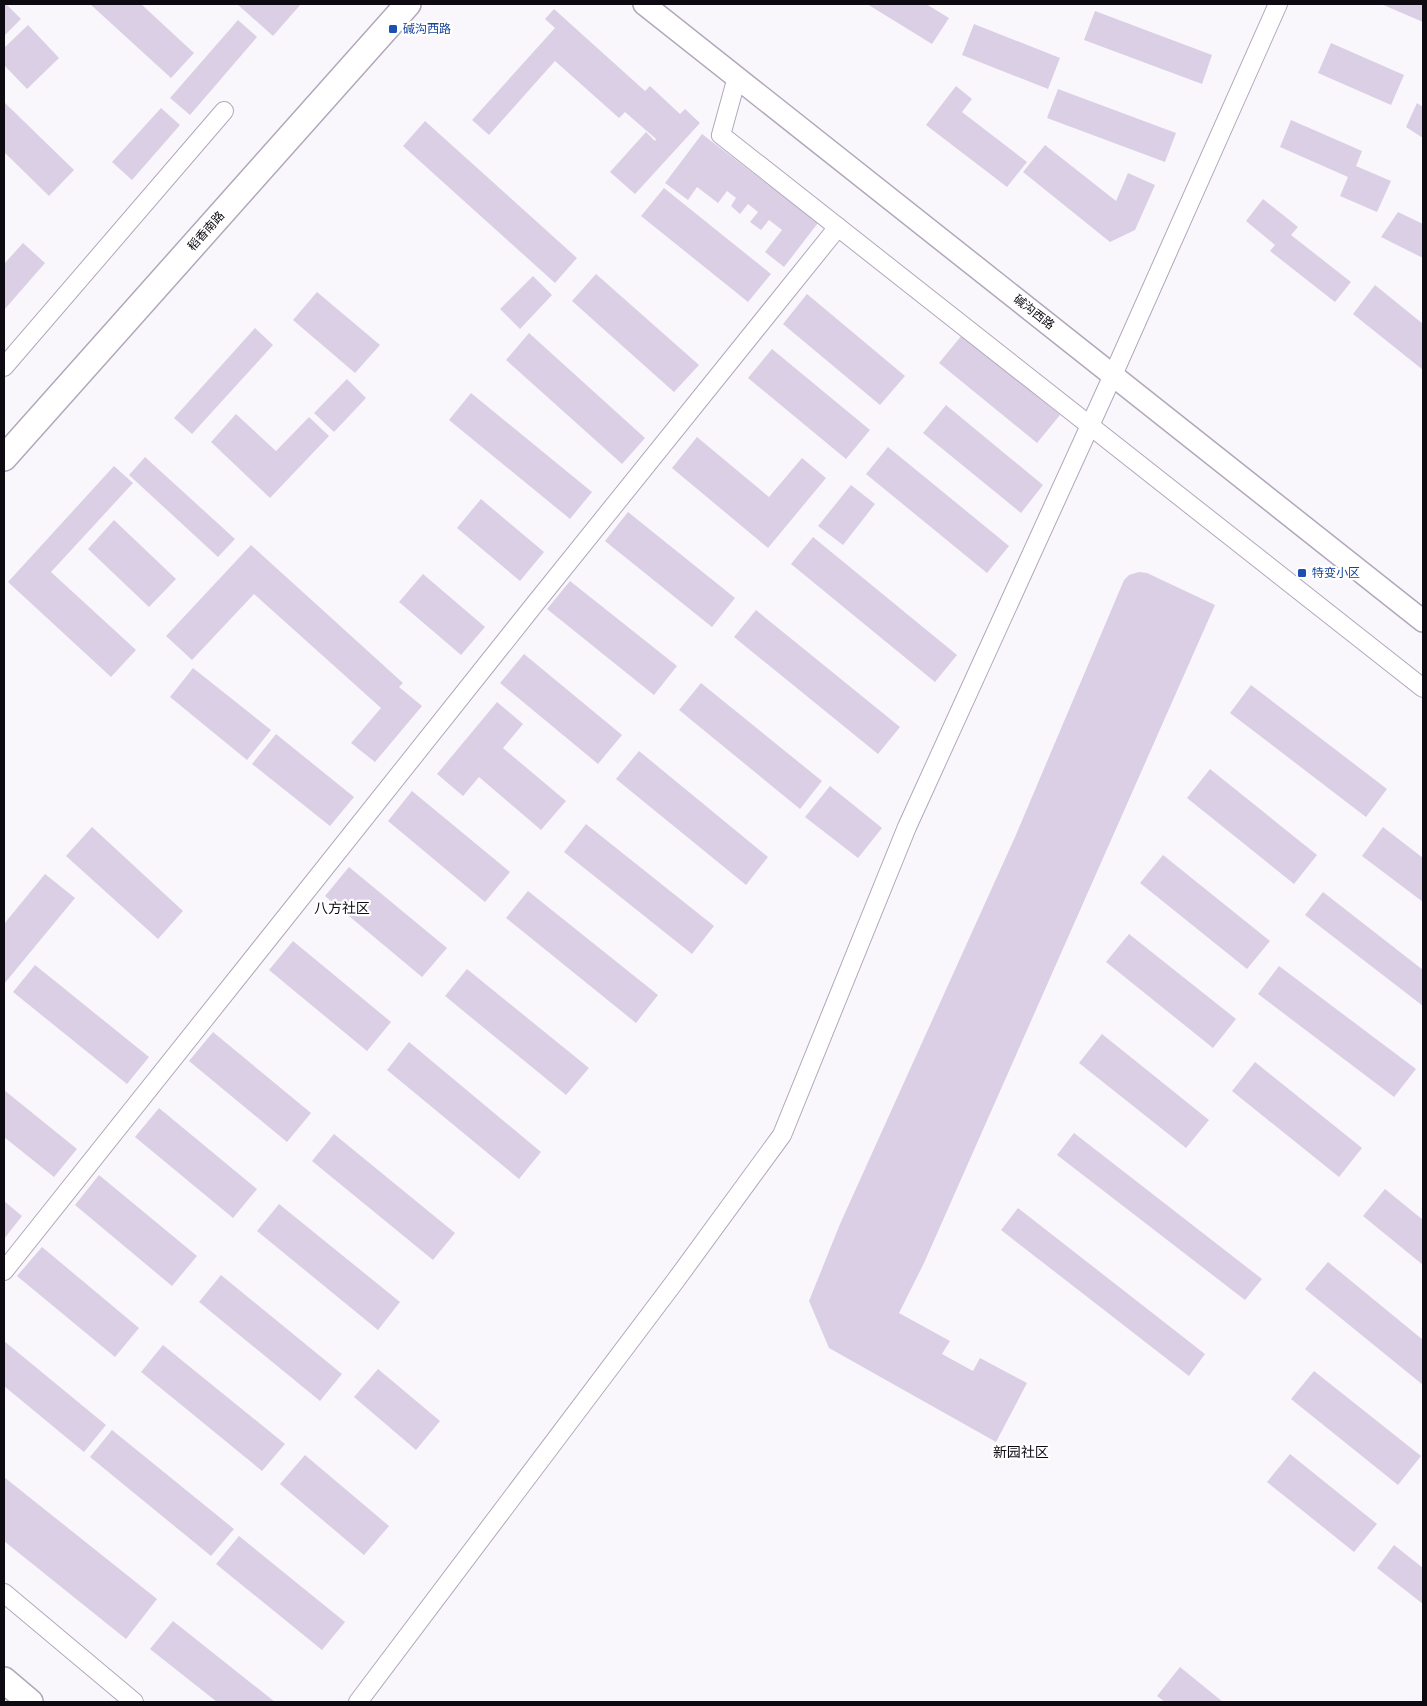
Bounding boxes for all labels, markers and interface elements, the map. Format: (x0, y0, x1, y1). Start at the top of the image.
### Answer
place label: 碱沟西路 (403, 21, 451, 36)
marker: 碱沟西路 (387, 23, 399, 35)
street label: 稻香南路 (184, 208, 227, 254)
street label: 碱沟西路 (1011, 291, 1058, 332)
place label: 特变小区 (1312, 565, 1360, 580)
marker: 特变小区 (1296, 567, 1308, 579)
district label: 八方社区 (314, 899, 370, 917)
district label: 新园社区 (993, 1443, 1049, 1461)

